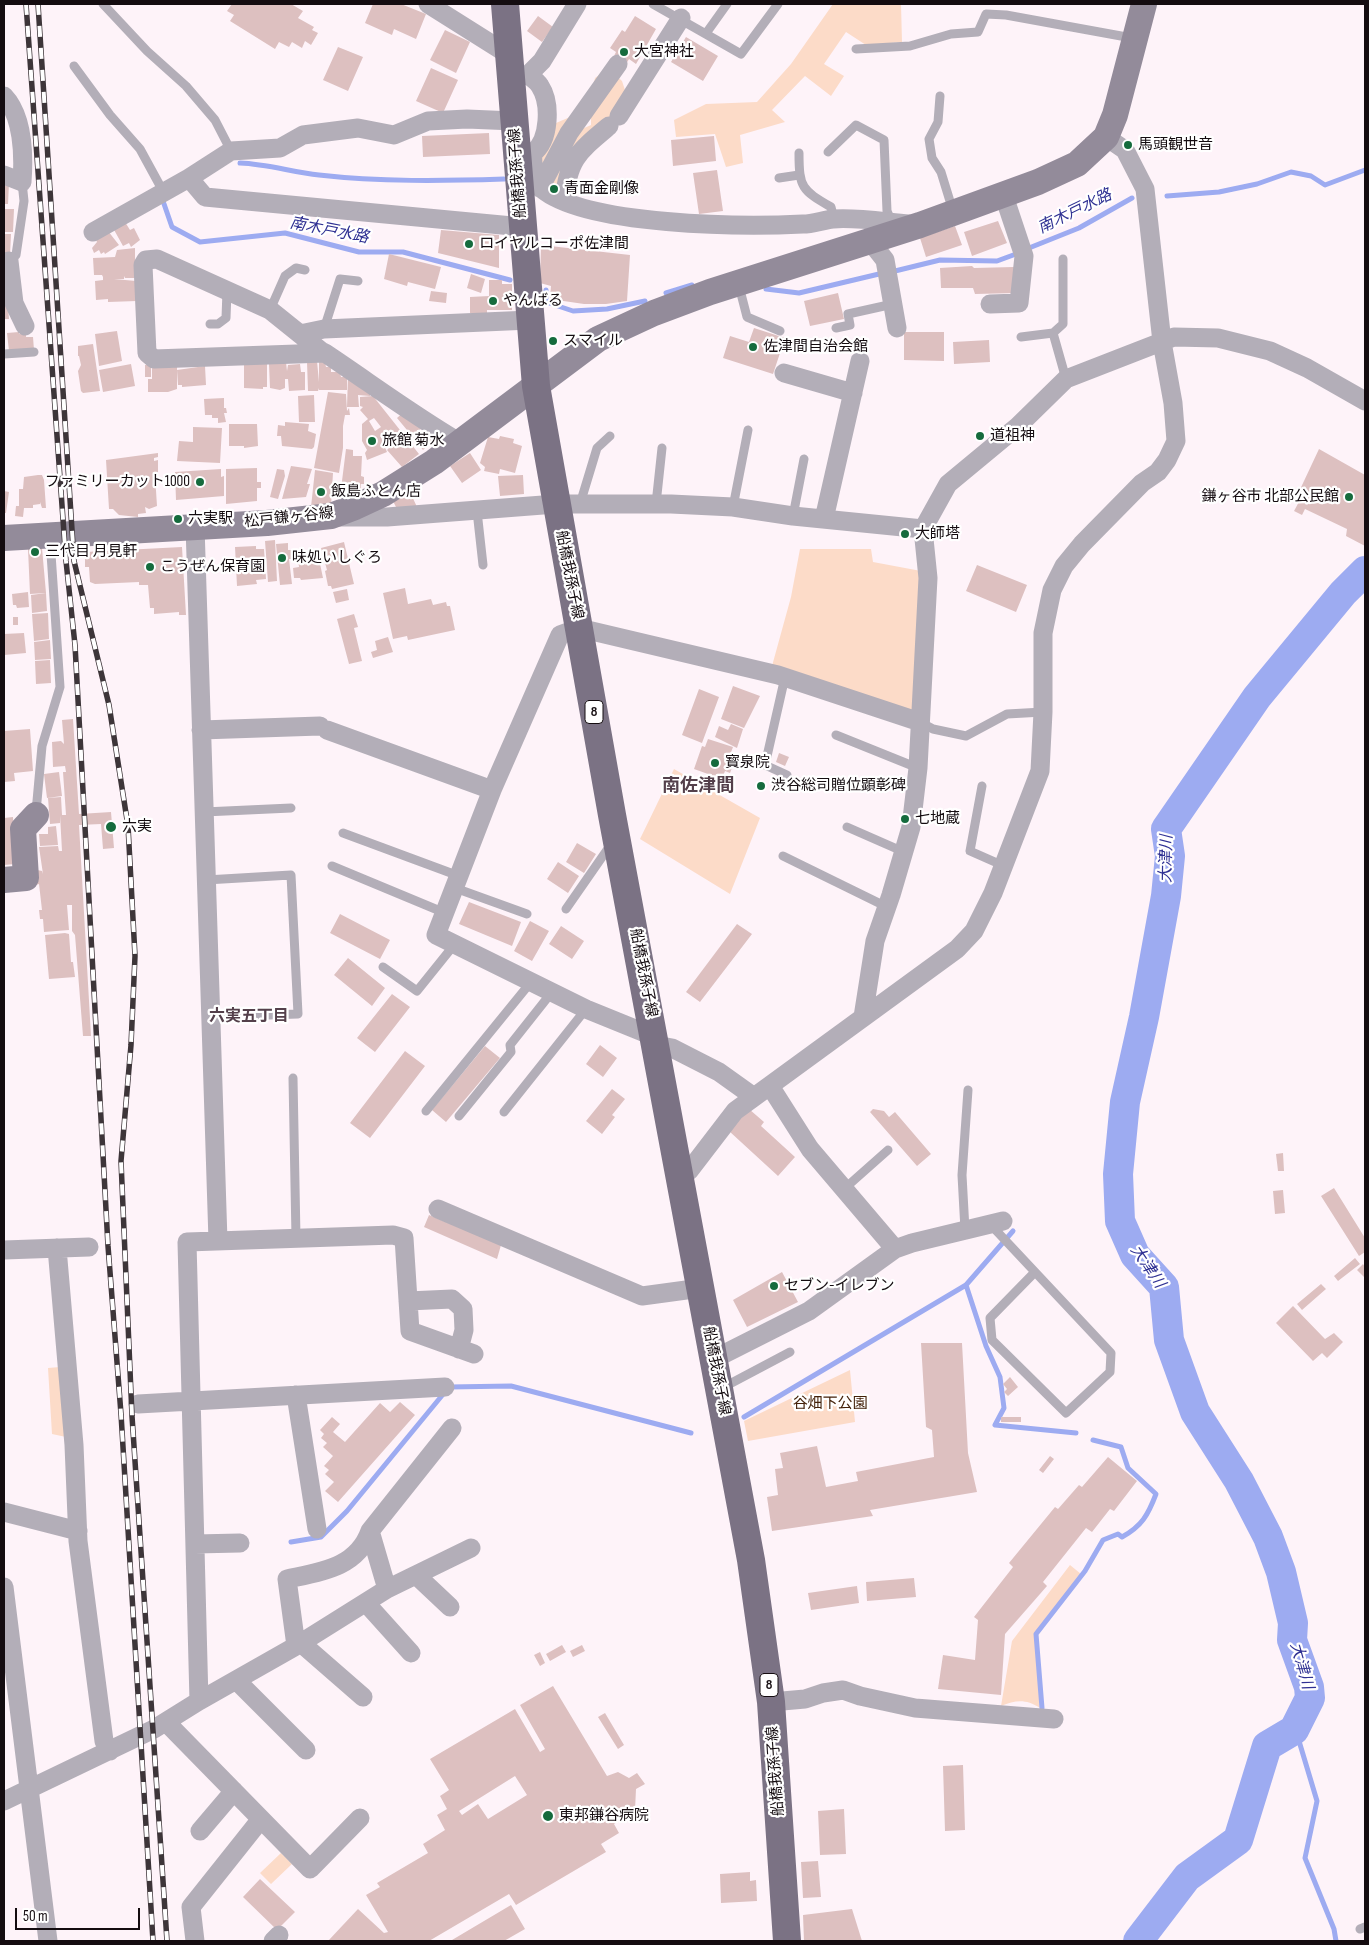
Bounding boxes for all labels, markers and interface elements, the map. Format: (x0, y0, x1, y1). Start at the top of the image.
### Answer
place label: 大宮神社 (634, 43, 694, 61)
marker: 大宮神社 (618, 46, 630, 58)
street label: 船橋我孫子線 (506, 127, 530, 219)
place label: 馬頭観世音 (1138, 136, 1213, 154)
marker: 馬頭観世音 (1122, 139, 1134, 151)
place label: 青面金剛像 (564, 180, 639, 198)
marker: 青面金剛像 (548, 183, 560, 195)
water label: 南木戸水路 (1035, 186, 1115, 238)
water label: 南木戸水路 (288, 214, 370, 248)
place label: ロイヤルコーポ佐津間 (479, 235, 629, 253)
marker: ロイヤルコーポ佐津間 (463, 238, 475, 250)
place label: やんばる (503, 292, 563, 310)
marker: やんばる (487, 295, 499, 307)
place label: スマイル (563, 332, 623, 350)
marker: スマイル (547, 335, 559, 347)
place label: 佐津間自治会館 (763, 338, 868, 356)
marker: 佐津間自治会館 (747, 341, 759, 353)
place label: 道祖神 (990, 427, 1035, 445)
marker: 道祖神 (974, 430, 986, 442)
place label: 旅館 菊水 (382, 432, 444, 450)
marker: 旅館 菊水 (366, 435, 378, 447)
place label: ファミリーカット1000 (45, 473, 190, 491)
marker: ファミリーカット1000 (194, 476, 206, 488)
place label: 飯島ふとん店 (331, 483, 421, 501)
marker: 飯島ふとん店 (315, 486, 327, 498)
place label: 鎌ヶ谷市 北部公民館 (1202, 488, 1339, 506)
marker: 鎌ヶ谷市 北部公民館 (1343, 491, 1355, 503)
street label: 松戸鎌ヶ谷線 (243, 504, 335, 532)
place label: 六実駅 (188, 510, 233, 528)
marker: 六実駅 (172, 513, 184, 525)
place label: 大師塔 (915, 525, 960, 543)
marker: 大師塔 (899, 528, 911, 540)
street label: 船橋我孫子線 (552, 529, 586, 621)
place label: 三代目 月見軒 (45, 543, 137, 561)
marker: 三代目 月見軒 (29, 546, 41, 558)
place label: 味処いしぐろ (292, 549, 382, 567)
marker: 味処いしぐろ (276, 552, 288, 564)
place label: こうぜん保育園 (160, 558, 265, 576)
marker: こうぜん保育園 (144, 561, 156, 573)
road number: 8 (585, 700, 603, 724)
place label: 寳泉院 (725, 754, 770, 772)
marker: 寳泉院 (709, 757, 721, 769)
district label: 南佐津間 (662, 775, 734, 797)
place label: 渋谷総司贈位顕彰碑 (771, 777, 906, 795)
marker: 渋谷総司贈位顕彰碑 (755, 780, 767, 792)
place label: 七地蔵 (915, 810, 960, 828)
marker: 七地蔵 (899, 813, 911, 825)
place label: 六実 (122, 818, 152, 836)
marker: 六実 (104, 820, 118, 834)
water label: 大津川 (1157, 835, 1177, 883)
street label: 船橋我孫子線 (626, 927, 660, 1019)
district label: 六実五丁目 (209, 1007, 289, 1027)
water label: 大津川 (1126, 1242, 1168, 1292)
place label: セブン-イレブン (784, 1277, 895, 1295)
marker: セブン-イレブン (768, 1280, 780, 1292)
street label: 船橋我孫子線 (699, 1325, 733, 1417)
park label: 谷畑下公園 (793, 1395, 867, 1413)
water label: 大津川 (1285, 1640, 1317, 1692)
road number: 8 (760, 1674, 778, 1696)
street label: 船橋我孫子線 (764, 1725, 788, 1817)
place label: 東邦鎌谷病院 (559, 1807, 649, 1825)
marker: 東邦鎌谷病院 (541, 1809, 555, 1823)
scale bar (18, 1898, 142, 1930)
text: 50 m (23, 1907, 48, 1926)

